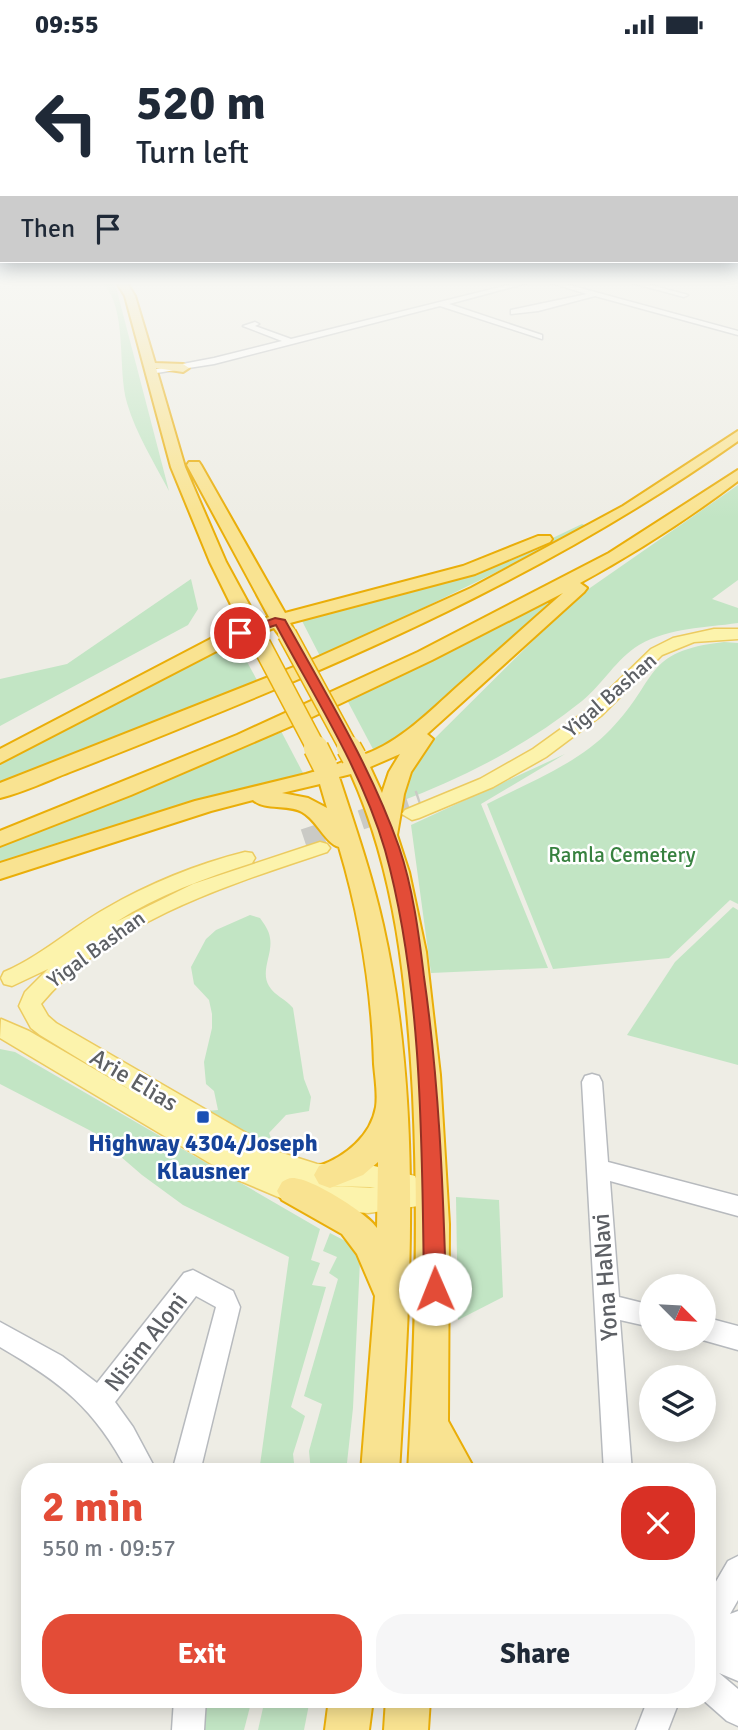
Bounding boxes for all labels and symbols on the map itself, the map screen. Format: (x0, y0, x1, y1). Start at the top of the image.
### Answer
pin (210, 603, 270, 663)
street label: Yigal Bashan (558, 648, 662, 742)
park label: Ramla Cemetery (548, 842, 696, 868)
street label: Yigal Bashan (42, 905, 150, 993)
street label: Arie Elias (85, 1042, 183, 1118)
marker: Highway 4304/Joseph Klausner (195, 1109, 211, 1125)
place label: Highway 4304/Joseph Klausner (88, 1128, 318, 1186)
street label: Yona HaNavi (586, 1212, 624, 1342)
position arrow (398, 1252, 472, 1326)
north arrow (639, 1274, 716, 1351)
street label: Nisim Aloni (98, 1286, 194, 1398)

